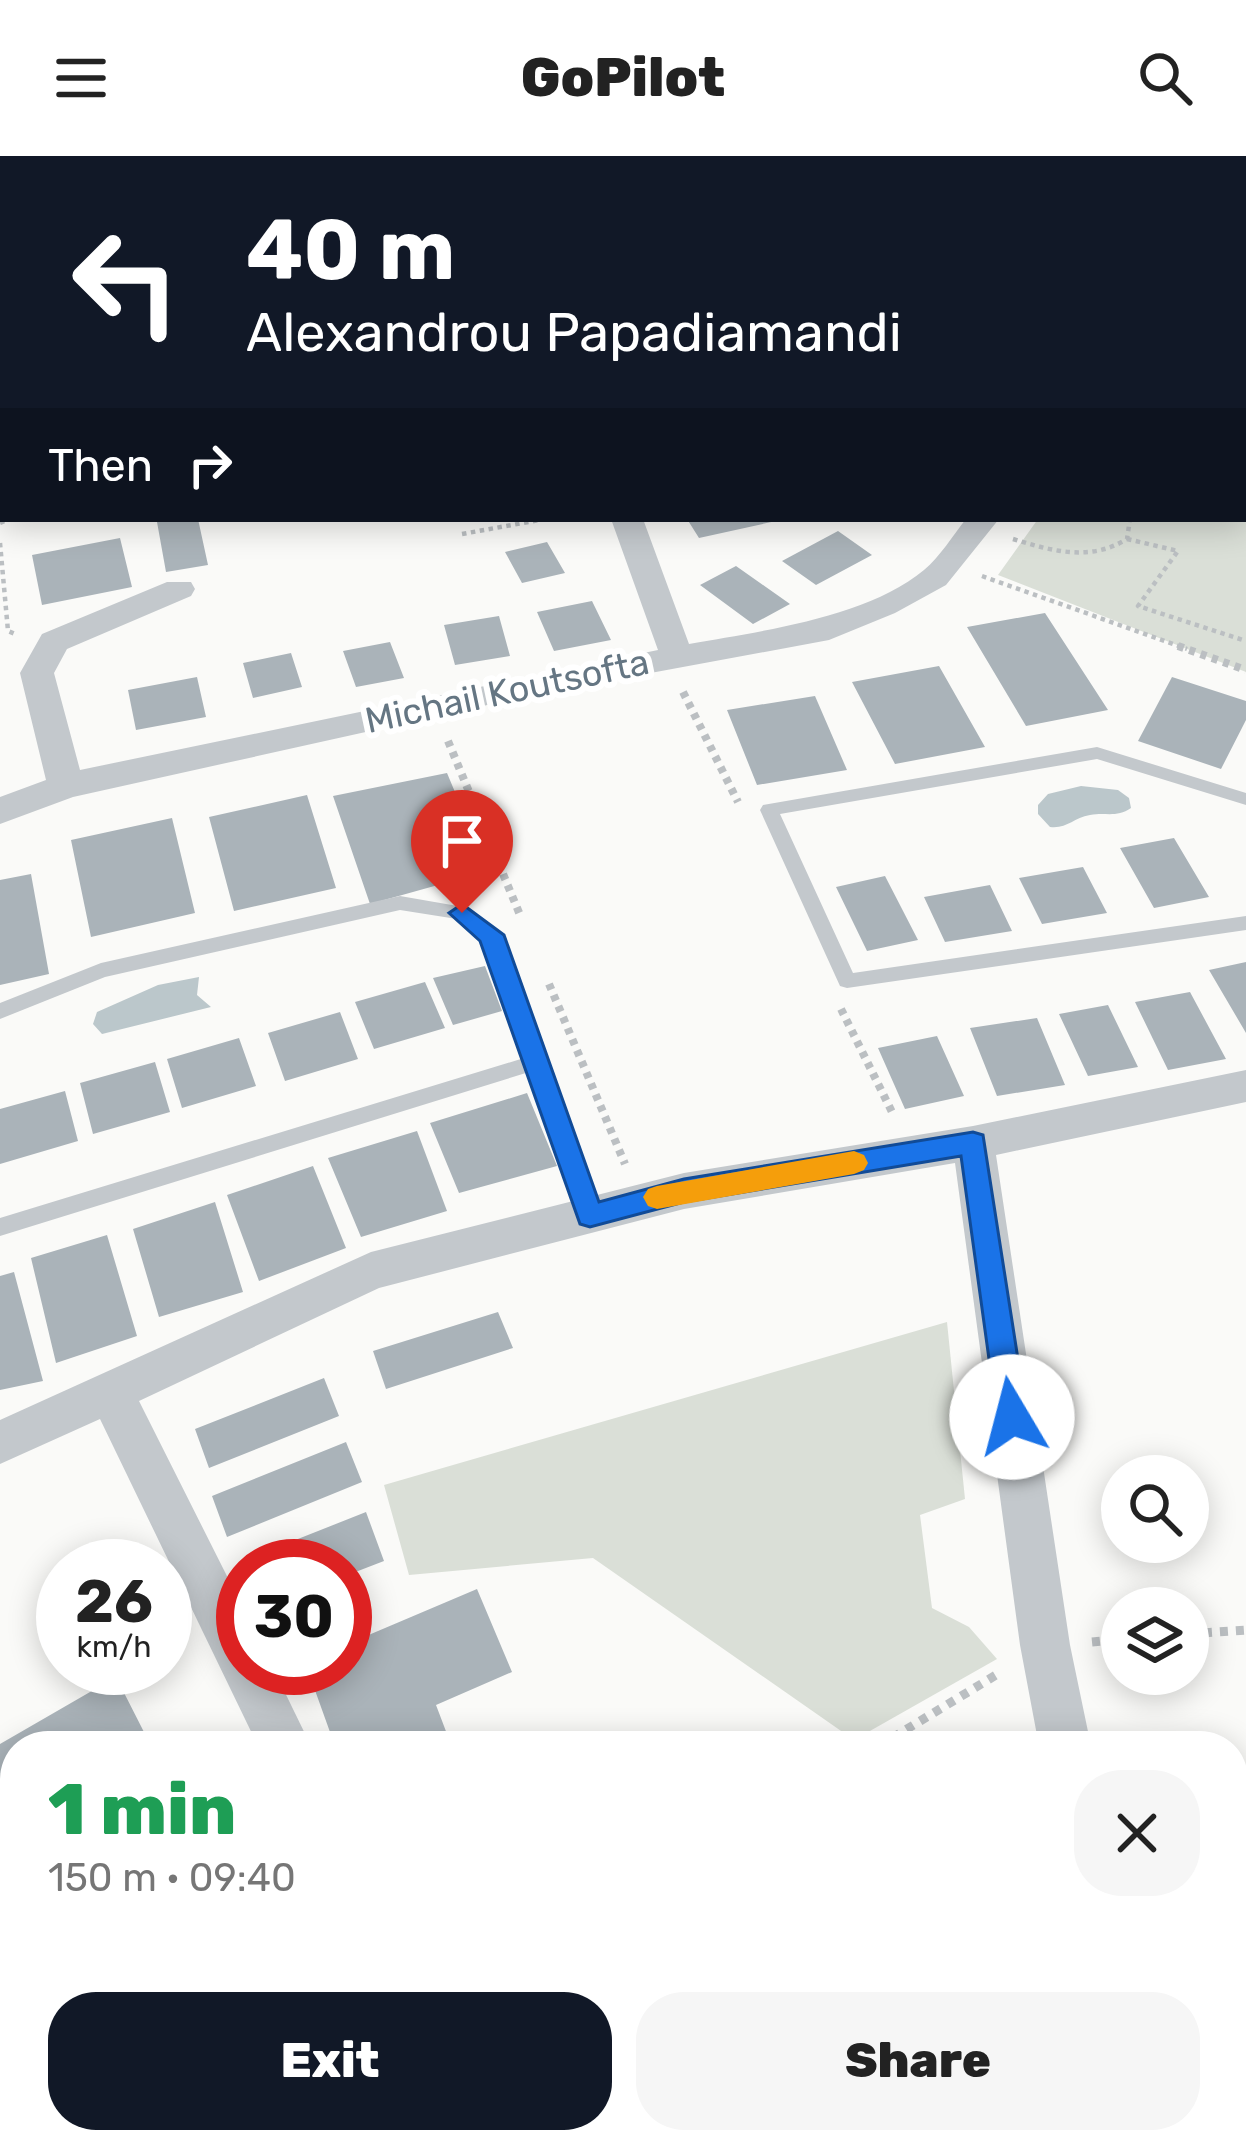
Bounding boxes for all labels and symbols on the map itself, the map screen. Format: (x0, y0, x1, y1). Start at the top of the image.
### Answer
street label: Michail Koutsofta (361, 640, 653, 742)
pin (411, 790, 513, 913)
position arrow (949, 1354, 1075, 1480)
speed limit sign: 30 (216, 1539, 372, 1695)

